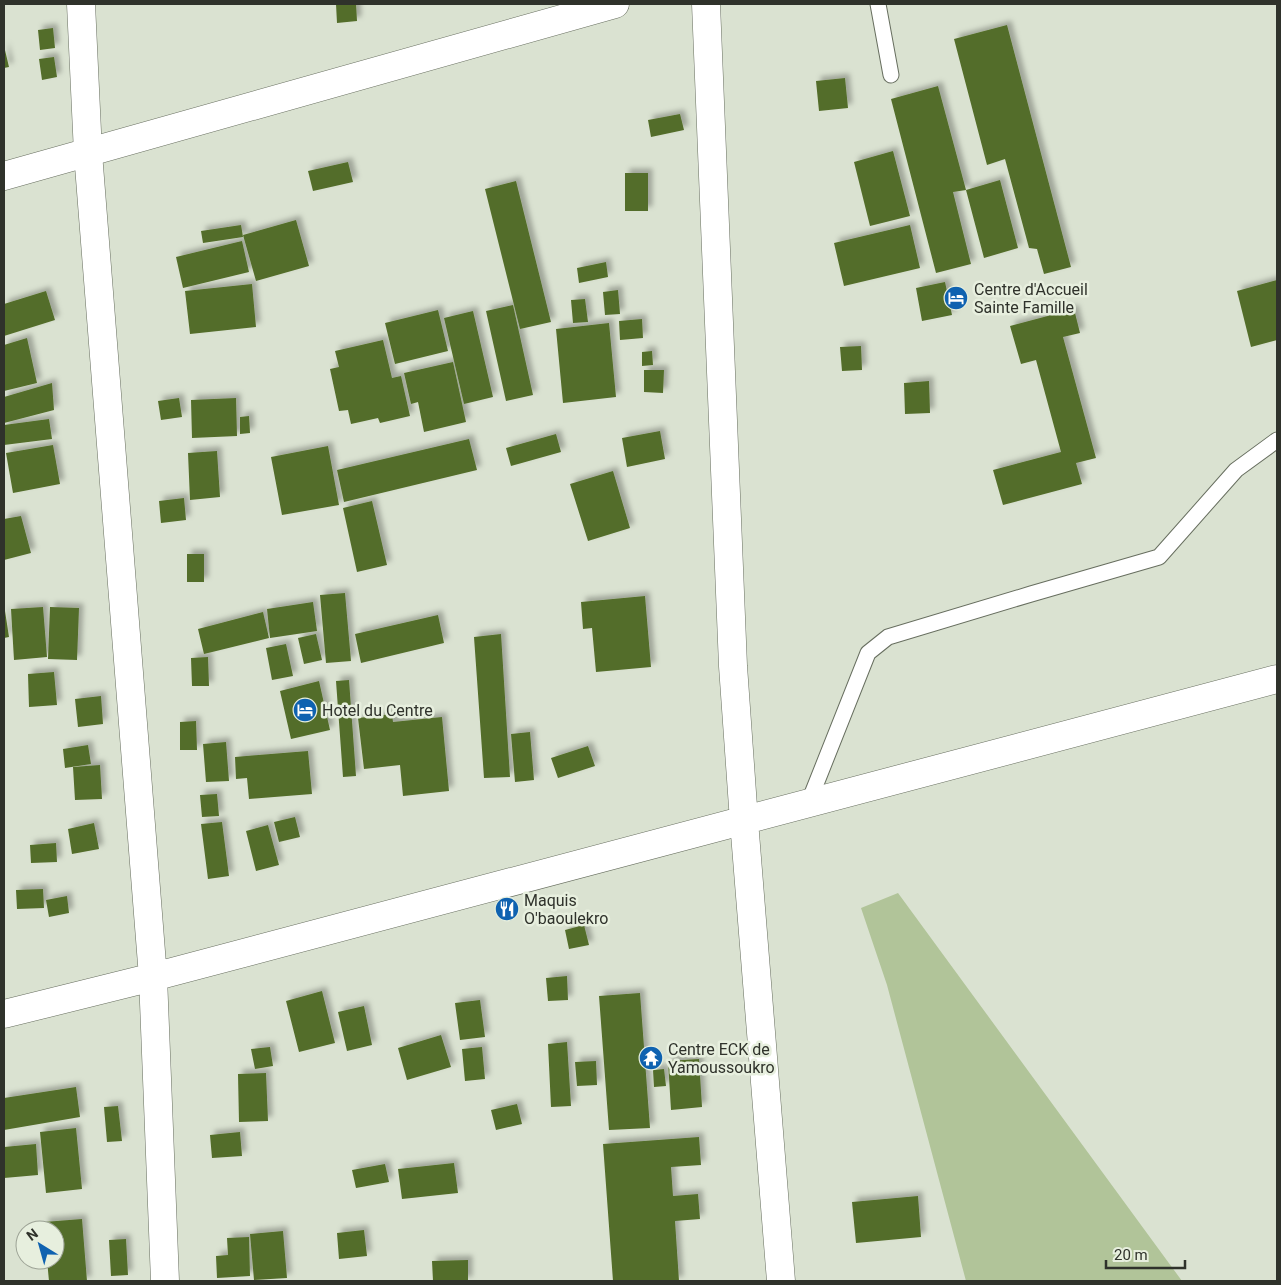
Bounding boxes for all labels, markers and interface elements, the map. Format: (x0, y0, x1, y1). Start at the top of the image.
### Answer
place label: Centre d'Accueil Sainte Famille (974, 280, 1088, 317)
hotel icon: Centre d'Accueil Sainte Famille (943, 285, 969, 311)
hotel icon: Hotel du Centre (292, 697, 318, 723)
place label: Hotel du Centre (322, 701, 433, 720)
place label: Maquis O'baoulekro (524, 891, 608, 928)
restaurant icon: Maquis O'baoulekro (494, 896, 520, 922)
place label: Centre ECK de Yamoussoukro (668, 1040, 775, 1077)
temple icon: Centre ECK de Yamoussoukro (638, 1045, 664, 1071)
north arrow (15, 1220, 65, 1270)
text: N (23, 1225, 41, 1244)
scale bar (1106, 1238, 1185, 1270)
text: 20 m (1114, 1246, 1148, 1264)

